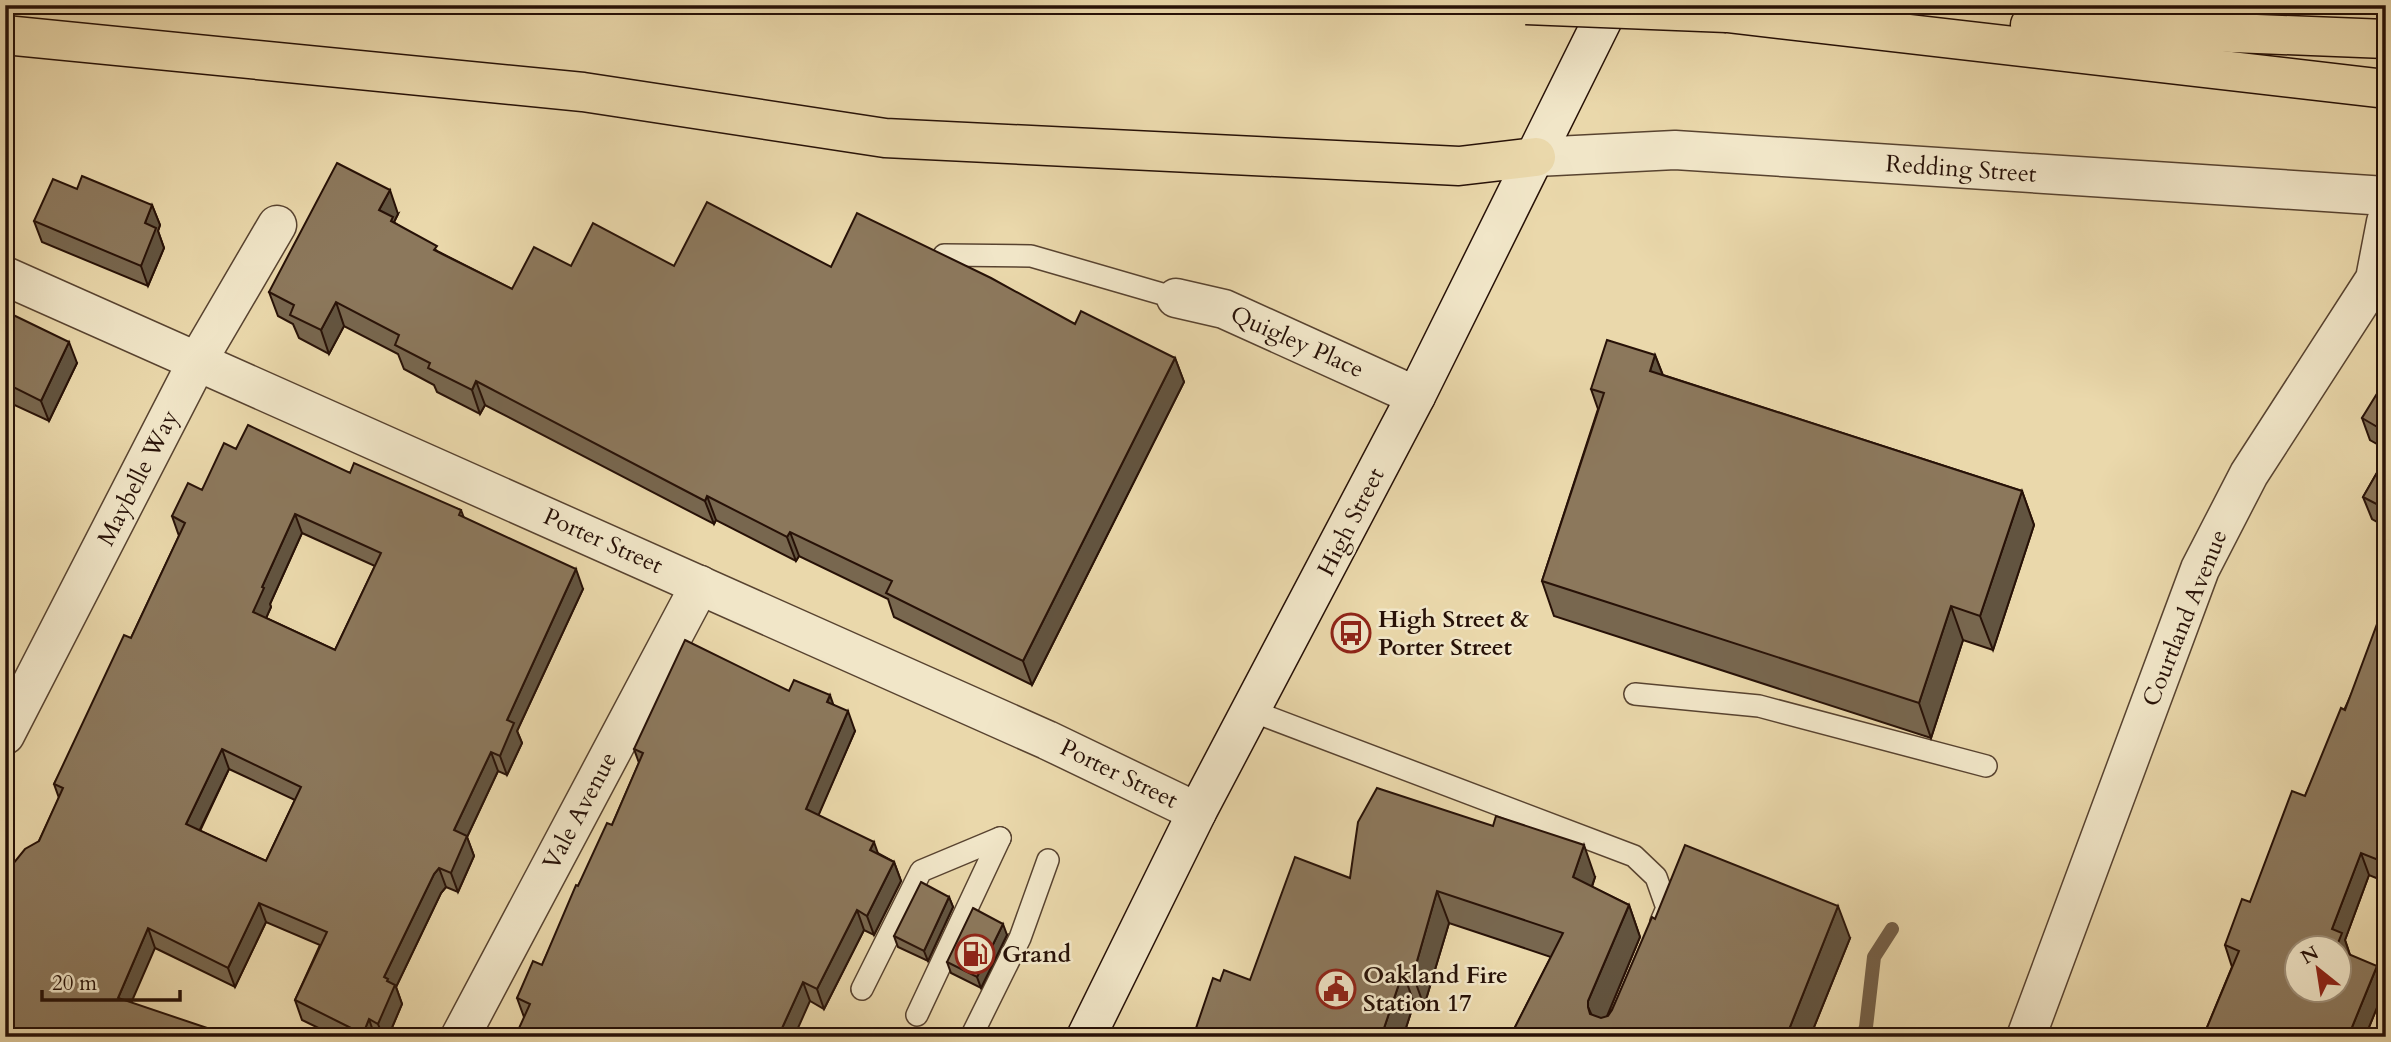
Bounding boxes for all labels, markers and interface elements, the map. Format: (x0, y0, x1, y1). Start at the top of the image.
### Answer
street label: Redding Street (1884, 147, 2038, 191)
street label: Quigley Place (1225, 298, 1369, 386)
street label: Maybelle Way (90, 404, 187, 552)
street label: High Street (1310, 462, 1393, 582)
street label: Porter Street (538, 500, 668, 582)
street label: Courtland Avenue (2134, 525, 2236, 711)
place label: High Street & Porter Street (1378, 603, 1530, 664)
bus stop icon: High Street & Porter Street (1330, 612, 1372, 654)
street label: Porter Street (1055, 731, 1184, 817)
street label: Vale Avenue (535, 746, 625, 876)
fuel station icon: Grand (954, 933, 996, 975)
north arrow (2282, 934, 2352, 1004)
place label: Grand (1002, 938, 1072, 971)
text: N (2296, 940, 2324, 971)
scale bar (42, 958, 180, 1002)
place label: Oakland Fire Station 17 (1363, 959, 1508, 1020)
public building icon: Oakland Fire Station 17 (1315, 968, 1357, 1010)
text: 20 m (52, 969, 97, 998)

